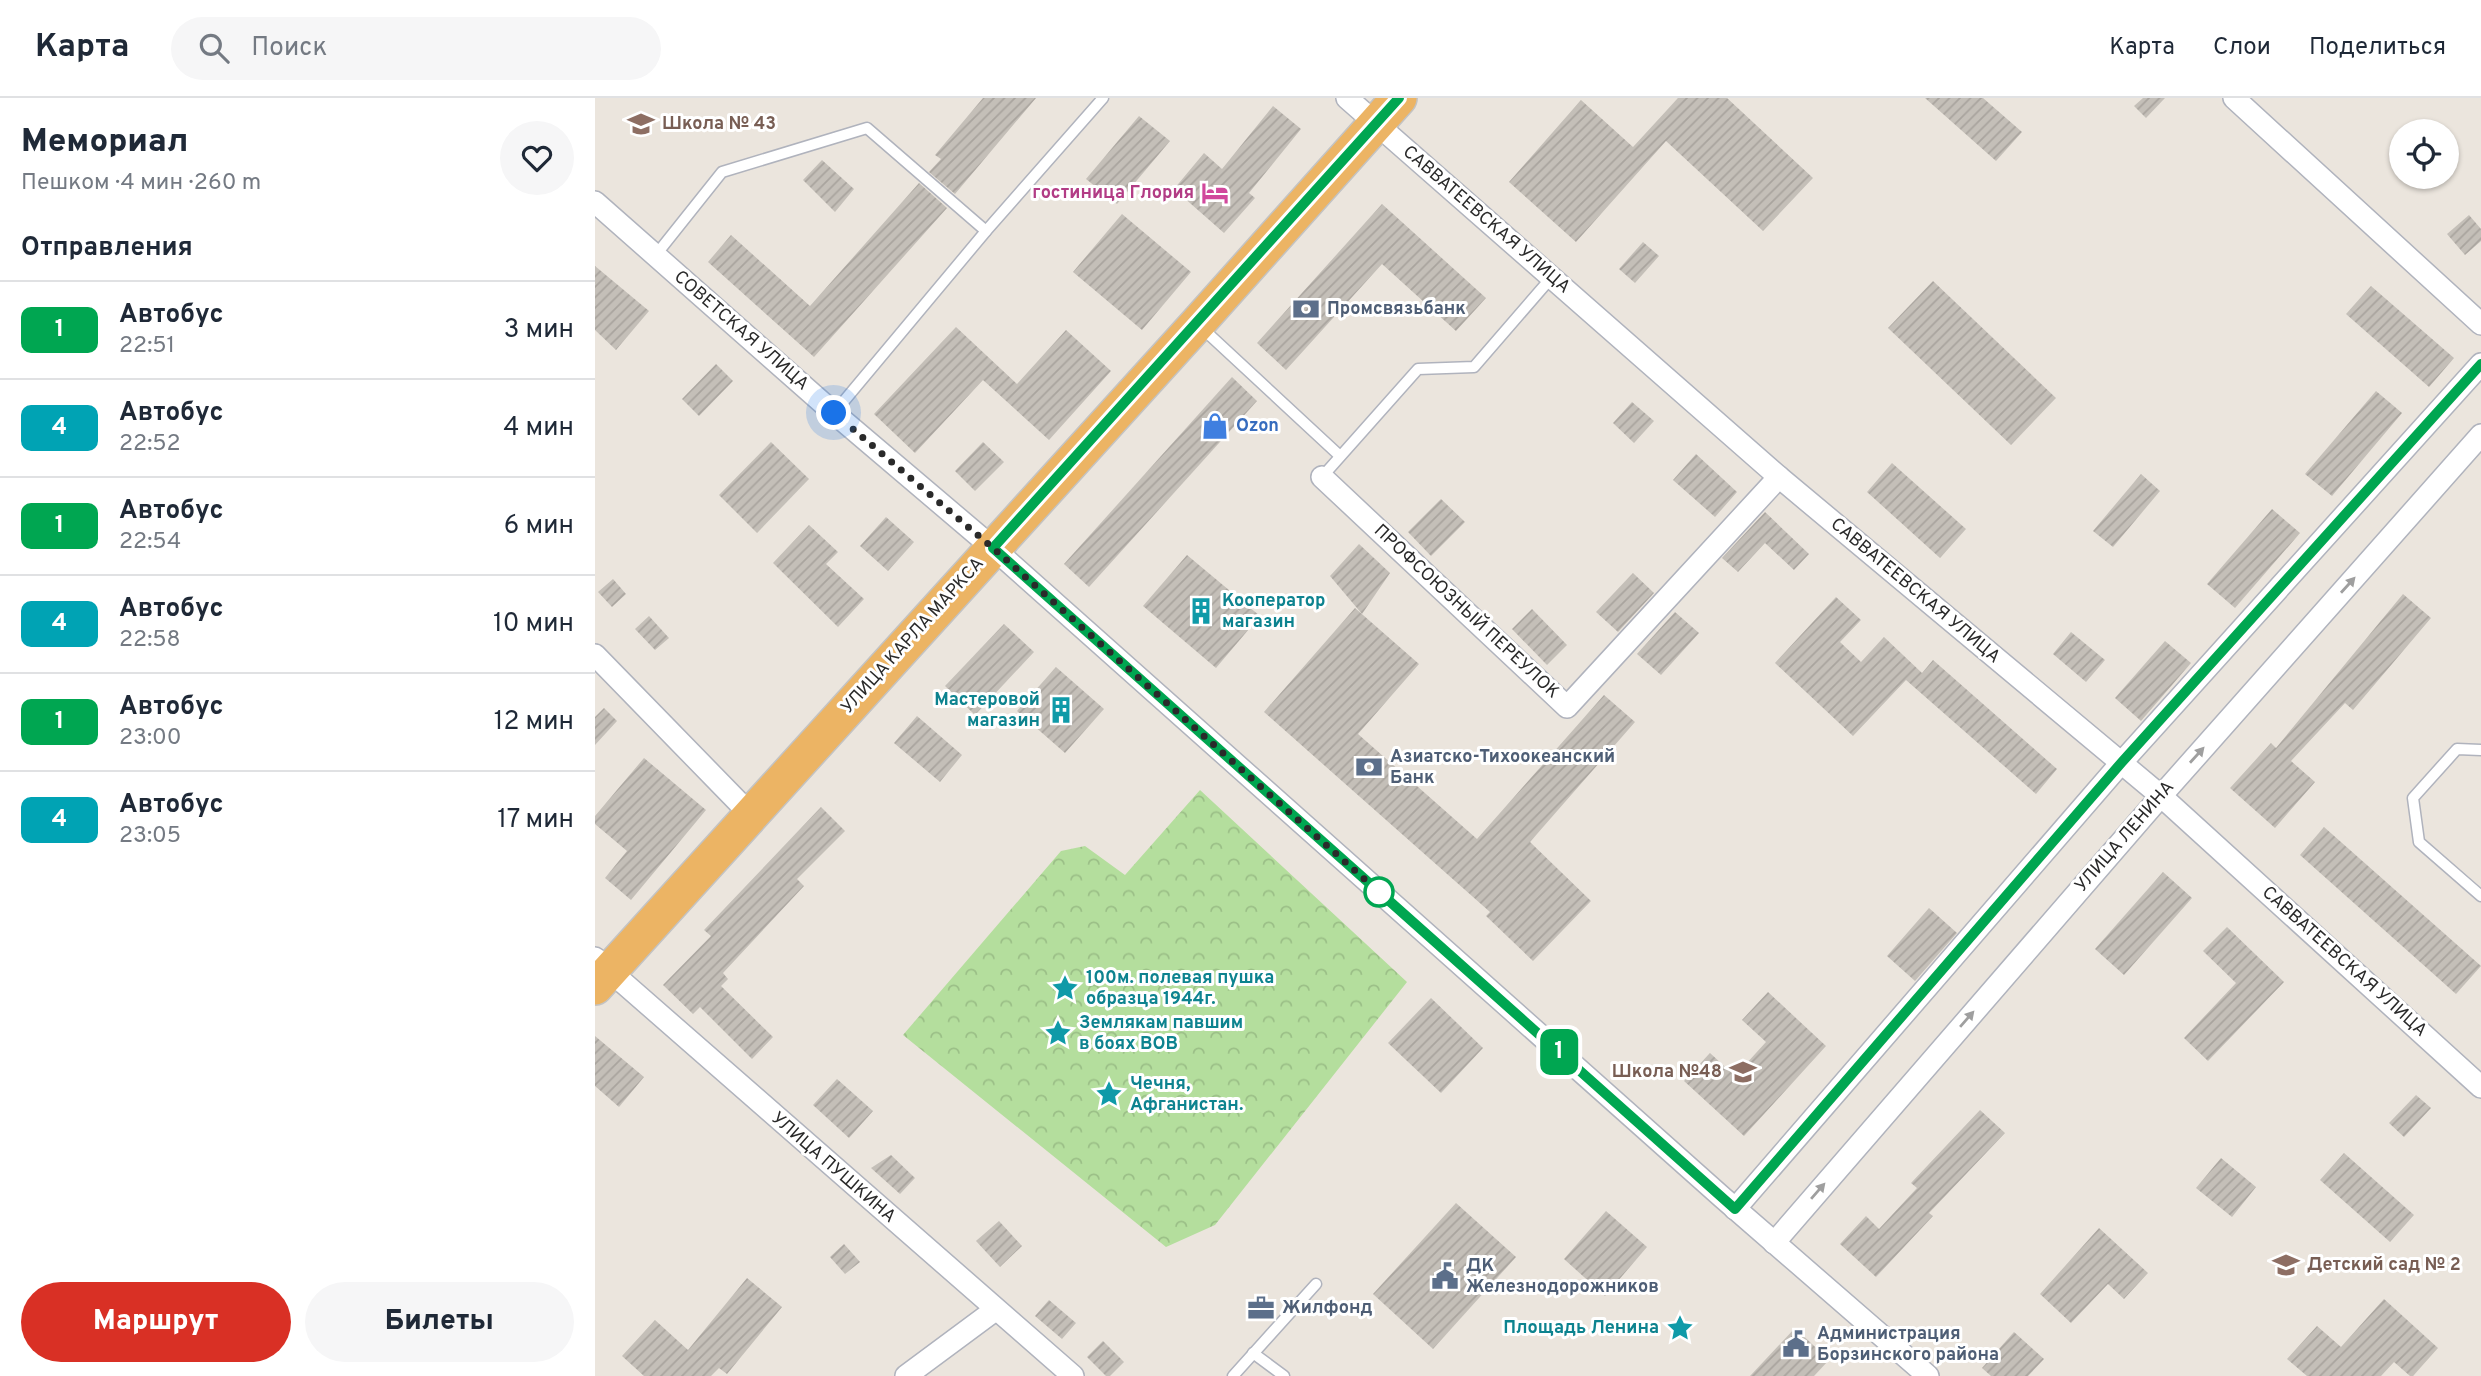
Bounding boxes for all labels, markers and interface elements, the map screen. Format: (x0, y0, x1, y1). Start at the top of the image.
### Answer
search box (171, 17, 661, 80)
text: Карта (35, 27, 129, 69)
icon: search (195, 29, 233, 67)
text: Поиск (251, 32, 327, 65)
text: Карта (2109, 33, 2175, 63)
text: Слои (2213, 33, 2271, 63)
text: Поделиться (2309, 33, 2446, 63)
school or university icon: Школа № 43 (626, 109, 656, 139)
place label: Школа № 43 (662, 113, 776, 136)
map controls (2389, 119, 2459, 189)
button: locate (2389, 119, 2459, 189)
button: heart (500, 121, 574, 195)
text: Мемориал (21, 122, 188, 164)
street label: САВВАТЕЕВСКАЯ УЛИЦА (1397, 141, 1575, 299)
text: Пешком · 4 мин · 260 m (21, 169, 261, 198)
hotel icon: гостиница Глория (1200, 178, 1230, 208)
place label: гостиница Глория (1032, 182, 1194, 205)
text: Отправления (21, 232, 193, 265)
street label: СОВЕТСКАЯ УЛИЦА (669, 266, 813, 396)
bank icon: Промсвязьбанк (1291, 294, 1321, 324)
place label: Промсвязьбанк (1327, 298, 1466, 321)
text: Автобус (119, 299, 224, 332)
text: 3 мин (504, 314, 574, 347)
text: 1 (55, 315, 64, 345)
text: 22:51 (119, 332, 175, 361)
your location (816, 395, 851, 430)
text: Автобус (119, 397, 224, 430)
shop icon: Ozon (1200, 411, 1230, 441)
text: 4 мин (503, 412, 574, 445)
text: 4 (52, 413, 67, 443)
place label: Ozon (1236, 415, 1279, 438)
text: 22:52 (119, 430, 181, 459)
text: Автобус (119, 495, 224, 528)
text: 6 мин (504, 510, 574, 543)
text: 1 (55, 511, 64, 541)
street label: САВВАТЕЕВСКАЯ УЛИЦА (1825, 513, 2005, 669)
street label: ПРОФСОЮЗНЫЙ ПЕРЕУЛОК (1368, 518, 1565, 704)
text: 22:54 (119, 528, 181, 557)
street label: УЛИЦА КАРЛА МАРКСА (837, 553, 989, 719)
one-way arrow (2340, 576, 2356, 594)
place label: Кооператор магазин (1222, 590, 1325, 634)
text: Автобус (119, 593, 224, 626)
building icon: Кооператор магазин (1186, 596, 1216, 626)
text: 10 мин (493, 608, 574, 641)
text: 4 (52, 609, 67, 639)
text: 22:58 (119, 626, 181, 655)
place label: Мастеровой магазин (934, 689, 1040, 733)
text: Автобус (119, 691, 224, 724)
building icon: Мастеровой магазин (1046, 695, 1076, 725)
text: 12 мин (494, 706, 574, 739)
text: 1 (55, 707, 64, 737)
text: 23:00 (119, 724, 181, 753)
place label: Азиатско-Тихоокеанский Банк (1390, 746, 1615, 790)
one-way arrow (2189, 746, 2205, 764)
bank icon: Азиатско-Тихоокеанский Банк (1354, 752, 1384, 782)
street label: УЛИЦА ЛЕНИНА (2070, 777, 2180, 897)
text: Автобус (119, 789, 224, 822)
text: 17 мин (497, 804, 574, 837)
text: 4 (52, 805, 67, 835)
text: 23:05 (119, 822, 181, 851)
unlabelled marker (1364, 877, 1394, 907)
street label: САВВАТЕЕВСКАЯ УЛИЦА (2256, 882, 2432, 1042)
place label: 100м. полевая пушка образца 1944г. (1086, 967, 1274, 1011)
place icon: 100м. полевая пушка образца 1944г. (1050, 973, 1080, 1003)
one-way arrow (1959, 1011, 1975, 1028)
place label: Землякам павшим в боях ВОВ (1079, 1012, 1243, 1056)
place icon: Землякам павшим в боях ВОВ (1043, 1018, 1073, 1048)
line badge: 1 (1536, 1029, 1582, 1075)
text: 1 (1554, 1037, 1564, 1067)
school or university icon: Школа №48 (1728, 1057, 1758, 1087)
place label: Школа №48 (1612, 1061, 1722, 1084)
place label: Чечня, Афганистан. (1130, 1073, 1243, 1117)
place icon: Чечня, Афганистан. (1094, 1079, 1124, 1109)
street label: УЛИЦА ПУШКИНА (766, 1107, 900, 1229)
one-way arrow (1810, 1183, 1826, 1200)
school or university icon: Детский сад № 2 (2271, 1250, 2301, 1280)
place label: Детский сад № 2 (2307, 1254, 2461, 1277)
place label: ДК Железнодорожников (1466, 1255, 1659, 1299)
public building icon: ДК Железнодорожников (1430, 1261, 1460, 1291)
button: Маршрут (21, 1282, 291, 1362)
button: Билеты (305, 1282, 574, 1362)
office icon: Жилфонд (1246, 1293, 1276, 1323)
place label: Жилфонд (1282, 1297, 1373, 1320)
place icon: Площадь Ленина (1665, 1313, 1695, 1343)
place label: Площадь Ленина (1503, 1317, 1659, 1340)
place label: Администрация Борзинского района (1817, 1323, 1999, 1367)
public building icon: Администрация Борзинского района (1781, 1329, 1811, 1359)

